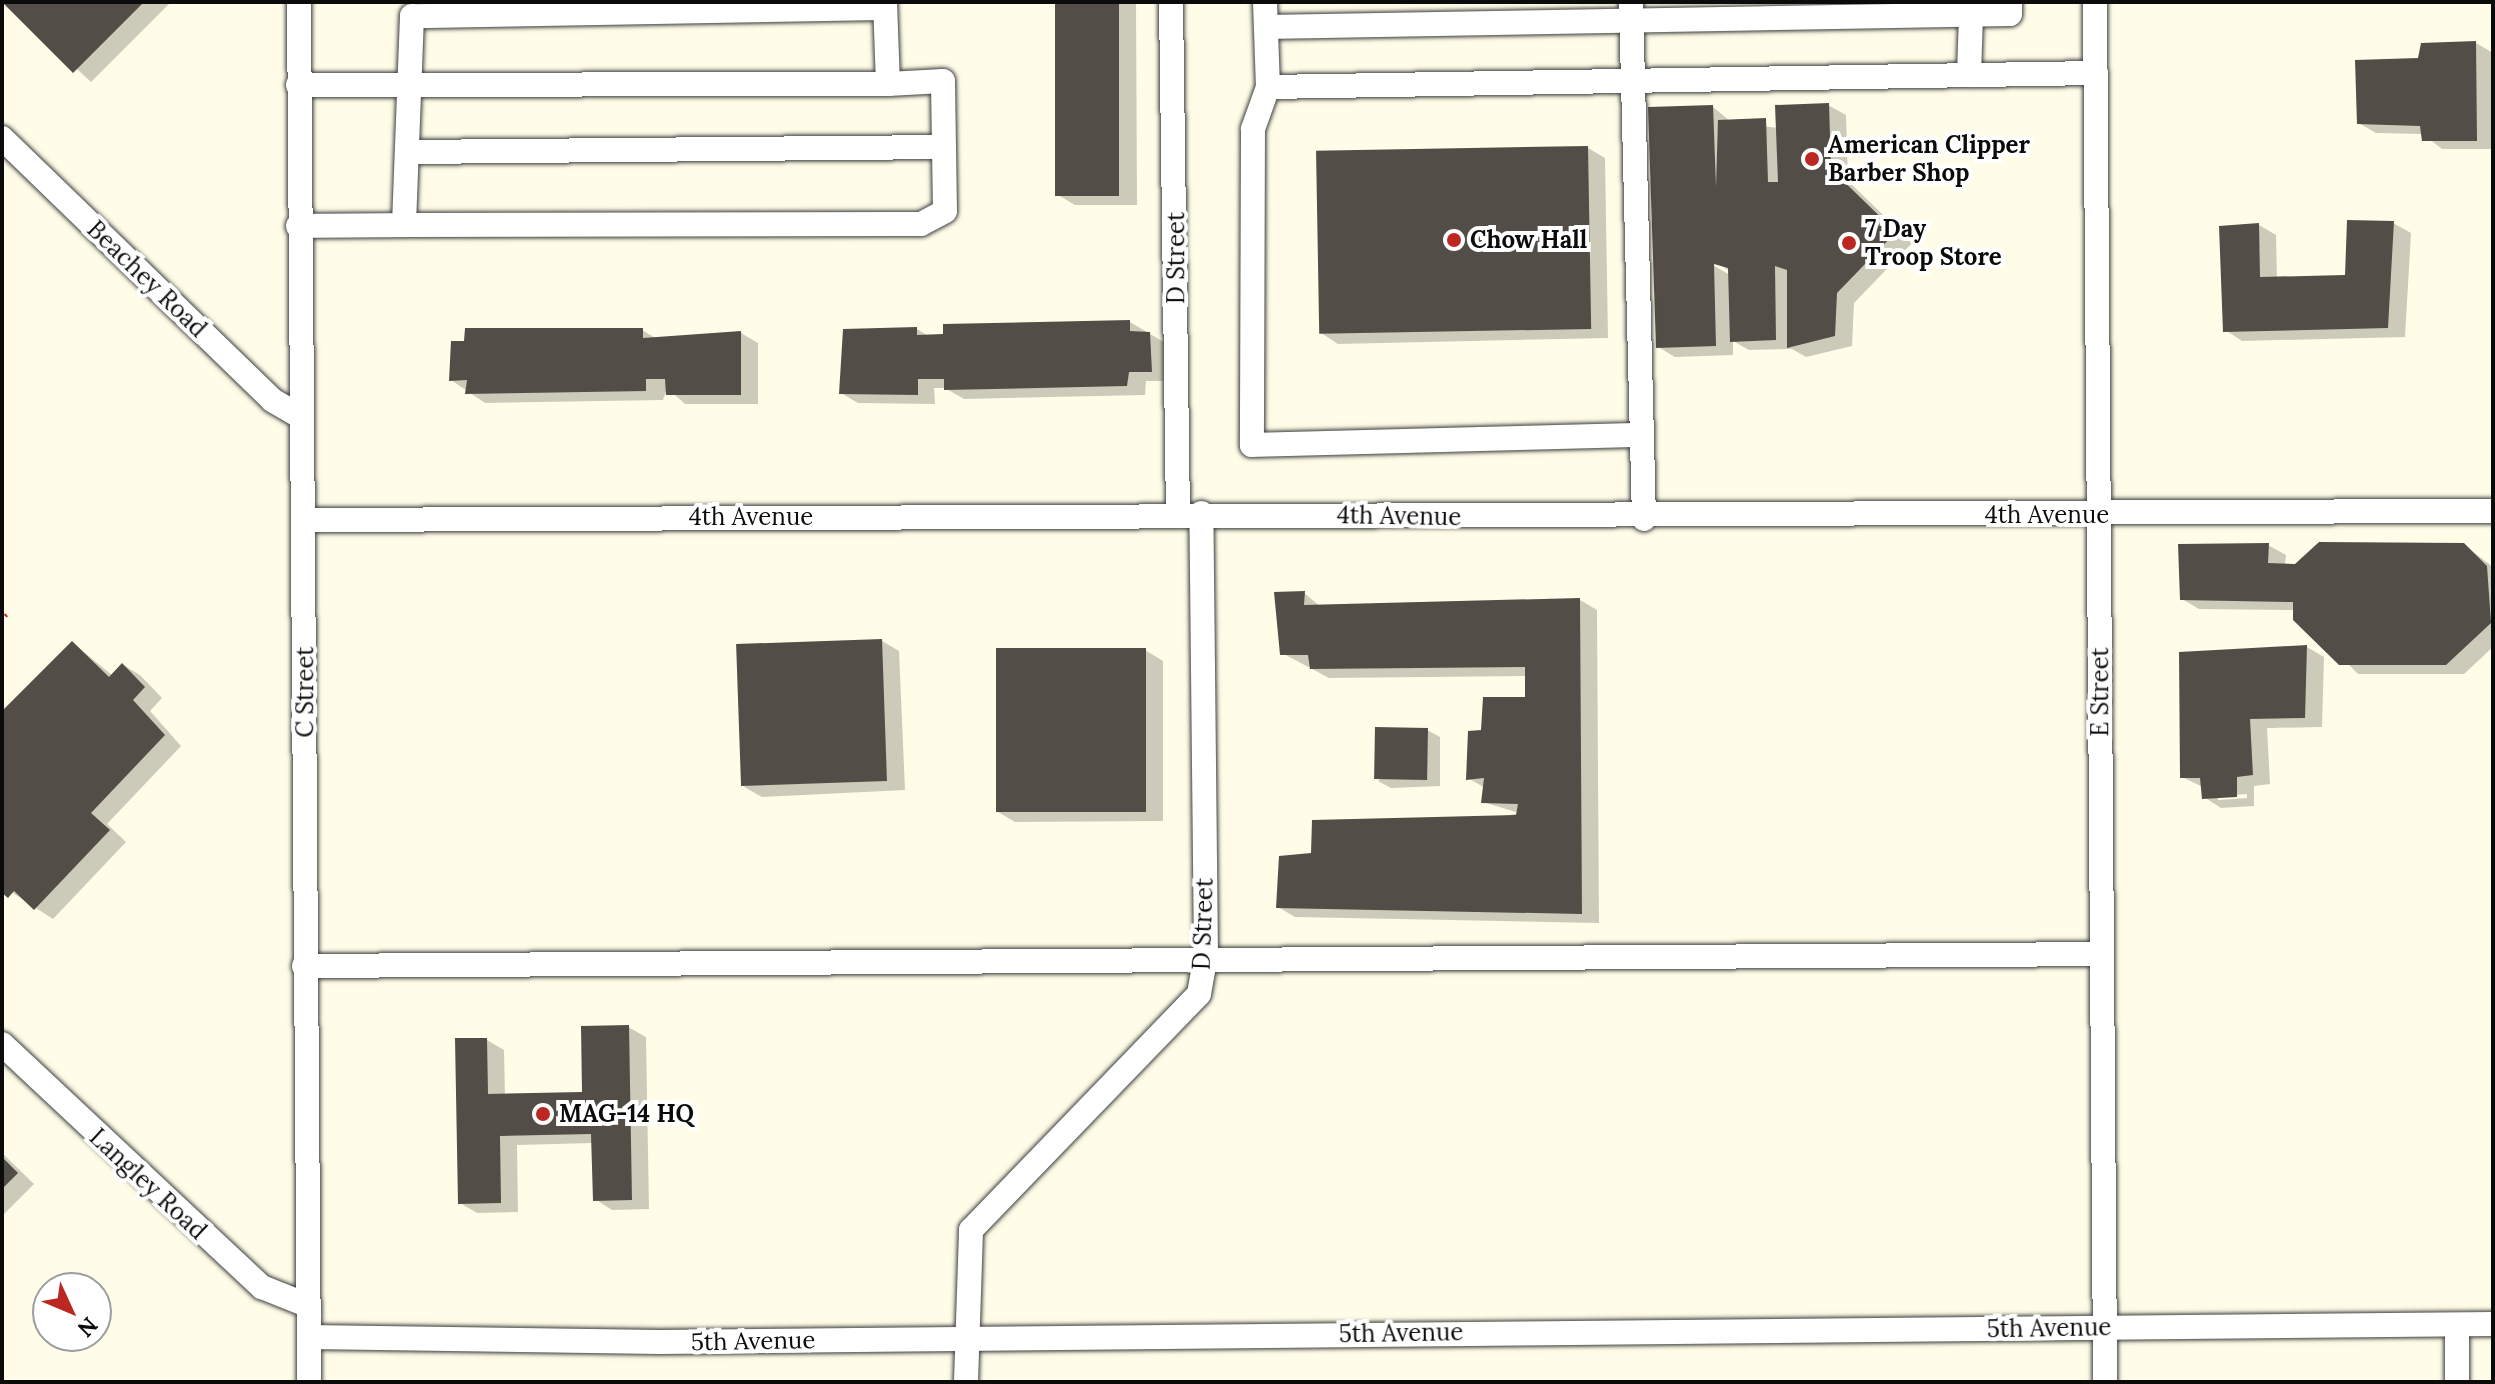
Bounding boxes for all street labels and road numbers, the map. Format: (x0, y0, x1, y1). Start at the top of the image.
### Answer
street label: D Street (1162, 212, 1190, 304)
street label: Beachey Road (81, 215, 213, 343)
street label: 4th Avenue (1337, 501, 1461, 531)
street label: 4th Avenue (1985, 501, 2109, 529)
street label: 4th Avenue (689, 503, 813, 531)
street label: C Street (291, 646, 319, 738)
street label: E Street (2086, 647, 2114, 737)
street label: D Street (1187, 877, 1219, 971)
street label: Langley Road (84, 1123, 212, 1245)
street label: 5th Avenue (1987, 1313, 2111, 1343)
street label: 5th Avenue (1339, 1318, 1463, 1348)
street label: 5th Avenue (691, 1326, 815, 1356)

